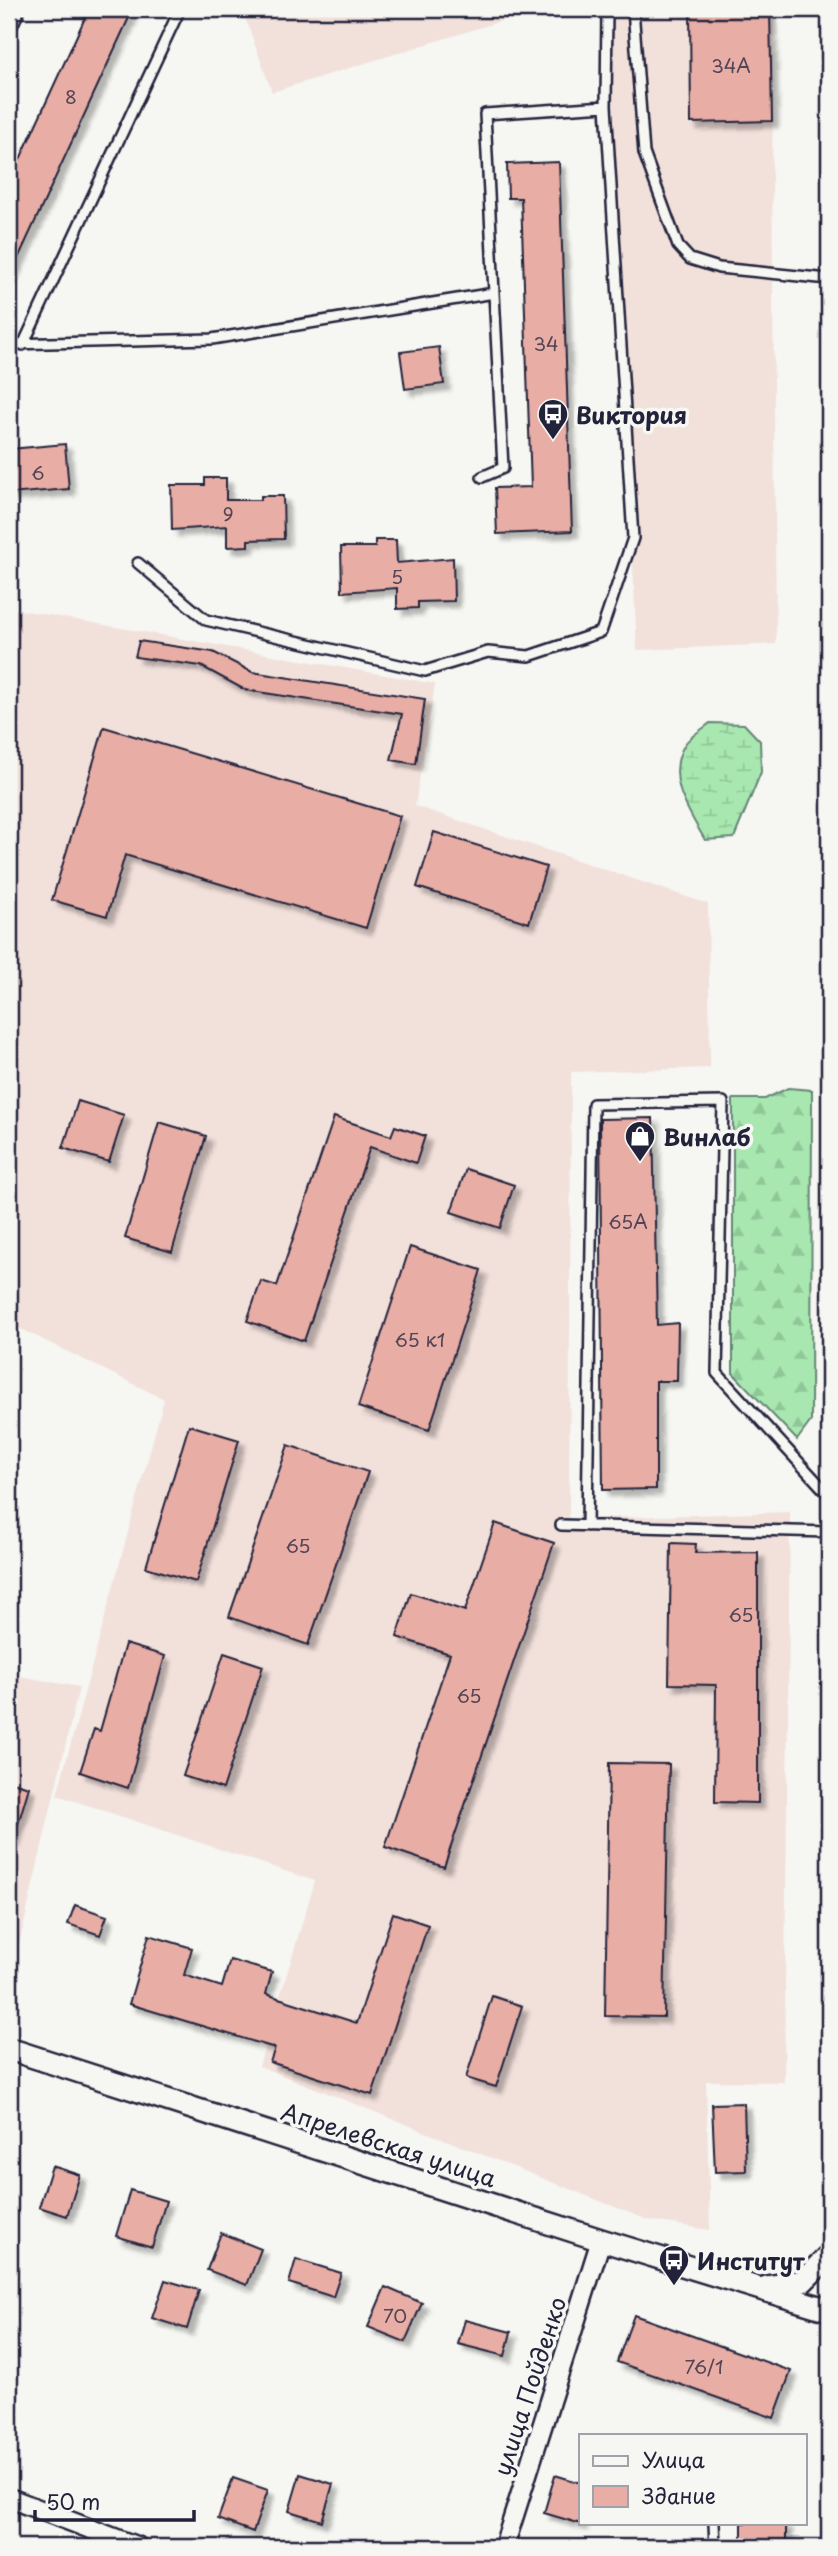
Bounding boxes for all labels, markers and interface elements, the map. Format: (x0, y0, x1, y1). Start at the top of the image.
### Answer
house number: 34А (711, 51, 751, 79)
house number: 8 (65, 82, 77, 110)
house number: 34 (533, 329, 559, 357)
bus stop icon: Виктория (536, 397, 570, 441)
place label: Виктория (576, 397, 687, 432)
house number: 6 (31, 458, 45, 486)
house number: 9 (222, 499, 234, 527)
house number: 5 (391, 562, 403, 590)
shop icon: Винлаб (623, 1119, 657, 1163)
place label: Винлаб (663, 1119, 750, 1154)
house number: 65А (608, 1207, 648, 1235)
house number: 65 к1 (395, 1325, 445, 1353)
house number: 65 (285, 1531, 311, 1559)
house number: 65 (728, 1600, 754, 1628)
house number: 65 (456, 1681, 482, 1709)
street label: Апрелевская улица (277, 2093, 501, 2195)
bus stop icon: Институт (657, 2243, 691, 2287)
place label: Институт (697, 2243, 805, 2278)
street label: улица Пойденко (484, 2292, 574, 2480)
house number: 70 (383, 2301, 407, 2329)
house number: 76/1 (685, 2352, 723, 2380)
legend (579, 2434, 806, 2524)
text: Улица (642, 2443, 705, 2475)
scale bar (35, 2479, 194, 2523)
text: Здание (642, 2479, 716, 2511)
text: 50 m (46, 2485, 100, 2517)

